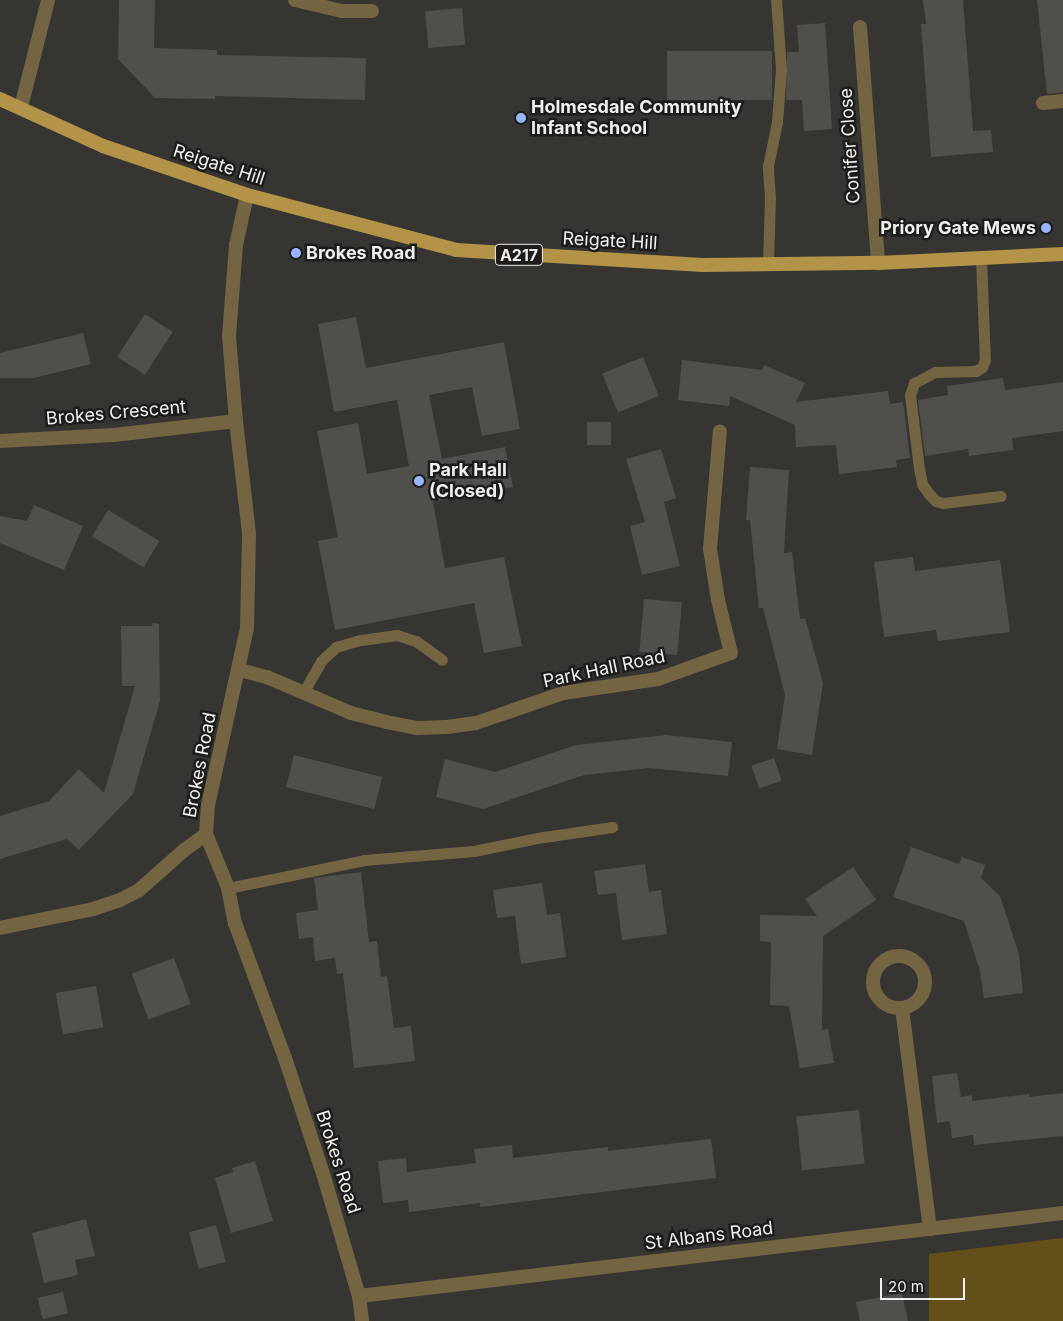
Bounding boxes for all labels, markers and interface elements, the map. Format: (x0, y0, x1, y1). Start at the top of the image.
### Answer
street label: Conifer Close (835, 88, 865, 204)
place label: Holmesdale Community Infant School (531, 97, 742, 140)
marker: Holmesdale Community Infant School (515, 112, 527, 124)
street label: Reigate Hill (170, 140, 268, 190)
place label: Priory Gate Mews (880, 217, 1036, 239)
marker: Priory Gate Mews (1040, 222, 1052, 234)
street label: Reigate Hill (562, 228, 658, 254)
place label: Brokes Road (306, 242, 416, 264)
road number: A217 (494, 242, 544, 268)
marker: Brokes Road (290, 247, 302, 259)
street label: Brokes Crescent (45, 396, 187, 430)
place label: Park Hall (Closed) (429, 460, 507, 502)
marker: Park Hall (Closed) (413, 475, 425, 487)
street label: Park Hall Road (541, 646, 667, 692)
street label: Brokes Road (179, 710, 221, 820)
street label: Brokes Road (311, 1108, 365, 1216)
street label: St Albans Road (644, 1217, 774, 1255)
scale bar (883, 1268, 968, 1300)
text: 20 m (888, 1277, 924, 1296)

